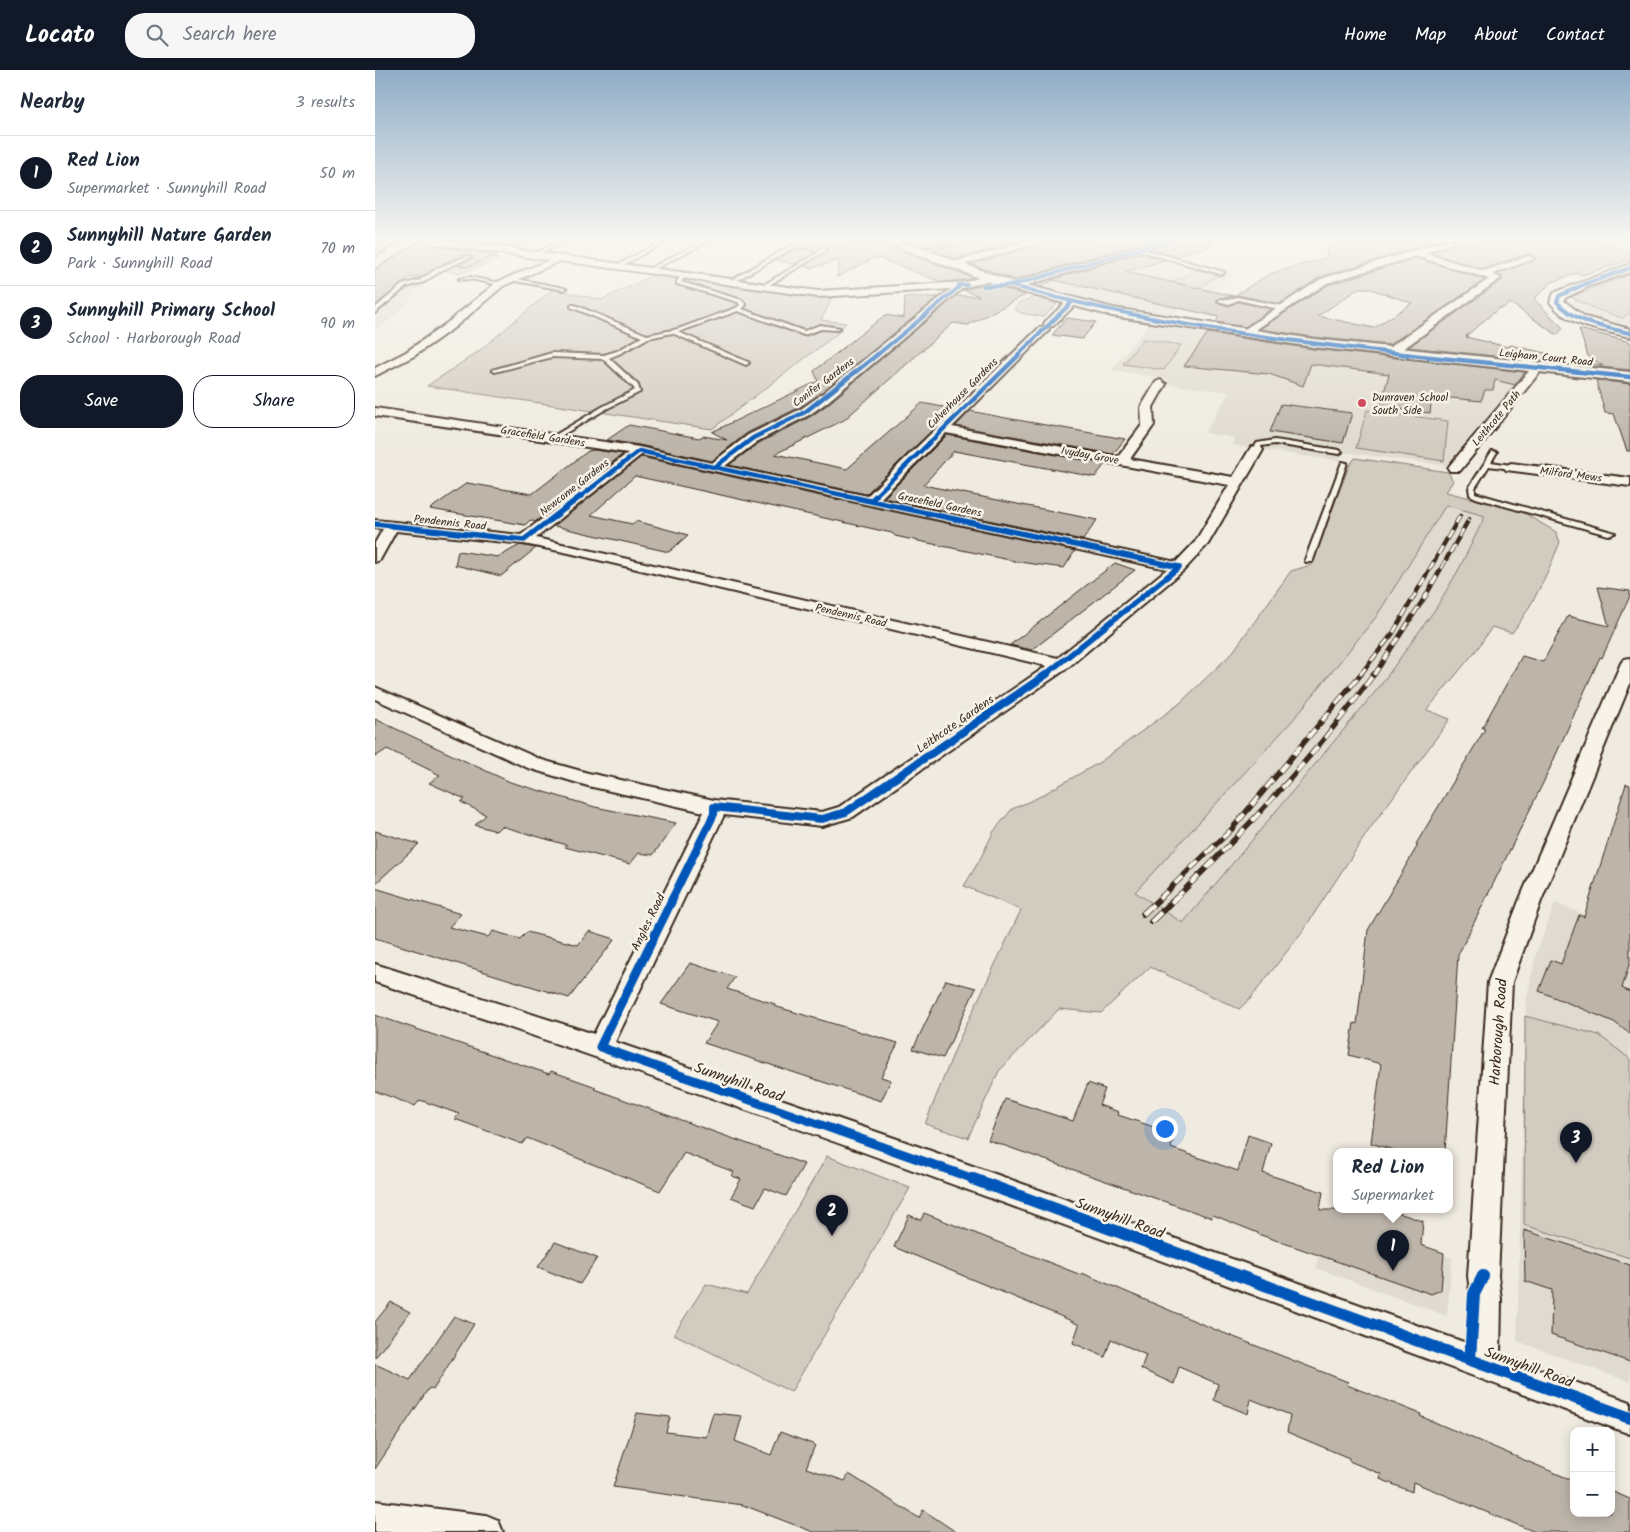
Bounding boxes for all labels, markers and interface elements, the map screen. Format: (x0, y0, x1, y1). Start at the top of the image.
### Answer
search box (125, 13, 475, 58)
text: Locato (25, 16, 95, 55)
text: Search here (183, 20, 276, 50)
icon: search (143, 21, 171, 49)
text: Home (1344, 21, 1387, 50)
text: Map (1415, 21, 1446, 50)
text: About (1474, 21, 1518, 50)
text: Contact (1546, 21, 1605, 50)
text: Nearby (20, 86, 85, 119)
text: 3 results (296, 90, 355, 115)
text: Red Lion (67, 146, 140, 176)
text: 1 (34, 161, 38, 186)
text: 50 m (319, 161, 355, 186)
text: Supermarket · Sunnyhill Road (67, 176, 266, 201)
text: Sunnyhill Nature Garden (67, 221, 272, 251)
text: 2 (31, 236, 41, 261)
text: 70 m (320, 236, 355, 261)
text: Park · Sunnyhill Road (67, 251, 212, 276)
text: Sunnyhill Primary School (67, 296, 275, 326)
text: 3 (32, 311, 40, 336)
text: 90 m (320, 311, 355, 336)
text: School · Harborough Road (67, 326, 240, 351)
street label: Leigham Court Road (1498, 344, 1594, 372)
street label: Conifer Gardens (789, 353, 859, 412)
street label: Culverhouse Gardens (923, 354, 1003, 433)
button: Save (20, 375, 183, 428)
button: Share (193, 375, 355, 428)
street label: Leithcote Path (1468, 387, 1526, 451)
place label: Dunraven School South Side (1372, 389, 1449, 420)
marker: Dunraven School South Side (1356, 397, 1368, 409)
street label: Gracefield Gardens (499, 421, 587, 453)
street label: Ivyday Grove (1060, 442, 1120, 470)
street label: Newcome Gardens (536, 455, 614, 521)
street label: Milford Mews (1539, 462, 1603, 488)
street label: Gracefield Gardens (896, 487, 984, 523)
street label: Pendennis Road (413, 510, 487, 536)
street label: Pendennis Road (813, 599, 889, 633)
street label: Leithcote Gardens (912, 690, 998, 758)
street label: Angles Road (626, 889, 671, 954)
street label: Harborough Road (1483, 977, 1515, 1086)
street label: Sunnyhill Road (691, 1056, 787, 1110)
your location (1152, 1116, 1178, 1142)
pin: 3 (1560, 1122, 1592, 1163)
popup (1333, 1148, 1453, 1213)
text: Red Lion (1352, 1153, 1424, 1183)
text: Supermarket (1352, 1183, 1434, 1208)
street label: Sunnyhill Road (1072, 1192, 1168, 1246)
pin: 2 (816, 1195, 848, 1236)
pin: 1 (1377, 1230, 1409, 1271)
street label: Sunnyhill Road (1481, 1341, 1577, 1395)
map controls (1570, 1427, 1615, 1517)
button: + (1570, 1427, 1615, 1472)
button: − (1570, 1472, 1615, 1517)

